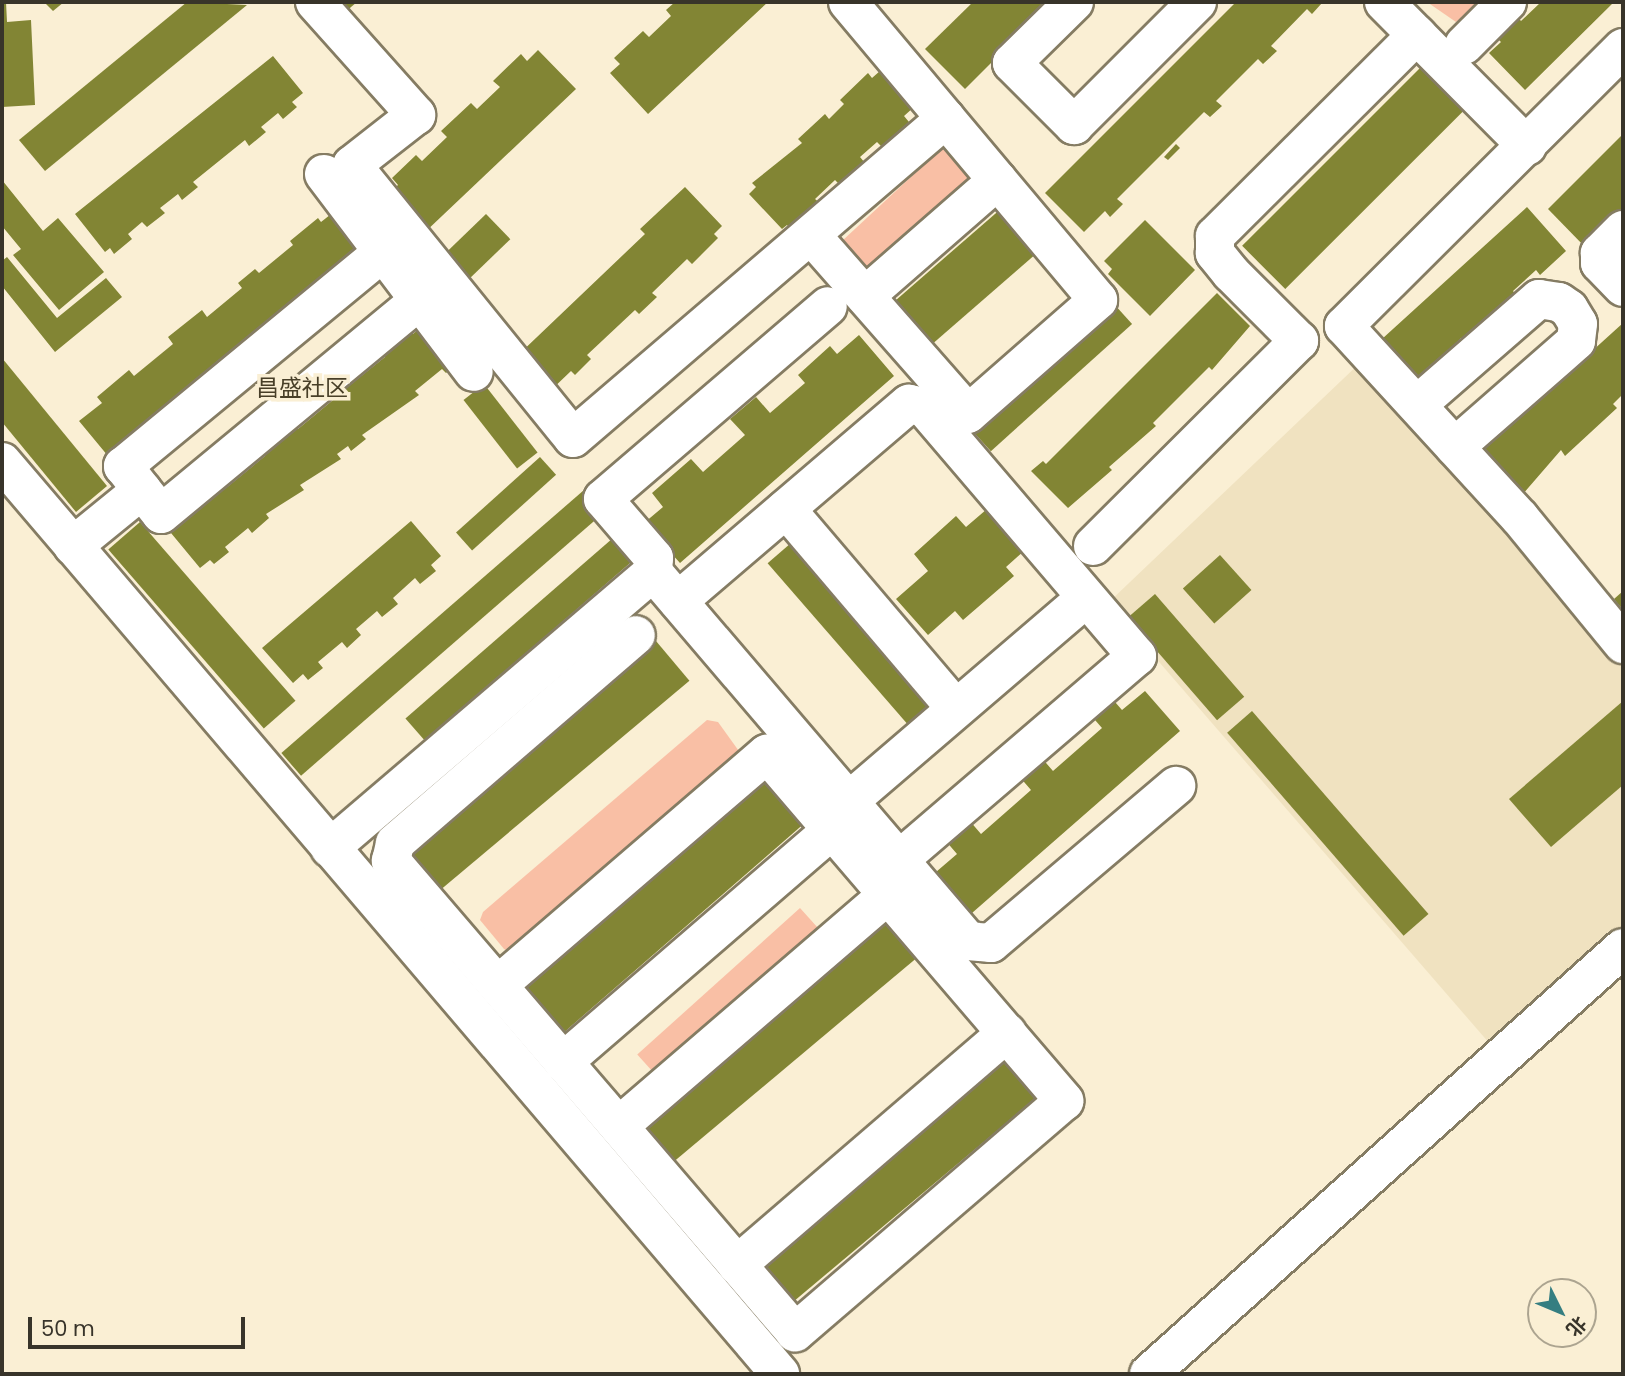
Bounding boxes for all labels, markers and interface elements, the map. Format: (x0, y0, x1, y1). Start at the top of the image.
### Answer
district label: 昌盛社区 (256, 374, 348, 402)
north arrow (1527, 1278, 1597, 1348)
scale bar (32, 1302, 248, 1346)
text: 北 (1560, 1310, 1593, 1342)
text: 50 m (41, 1314, 95, 1343)

